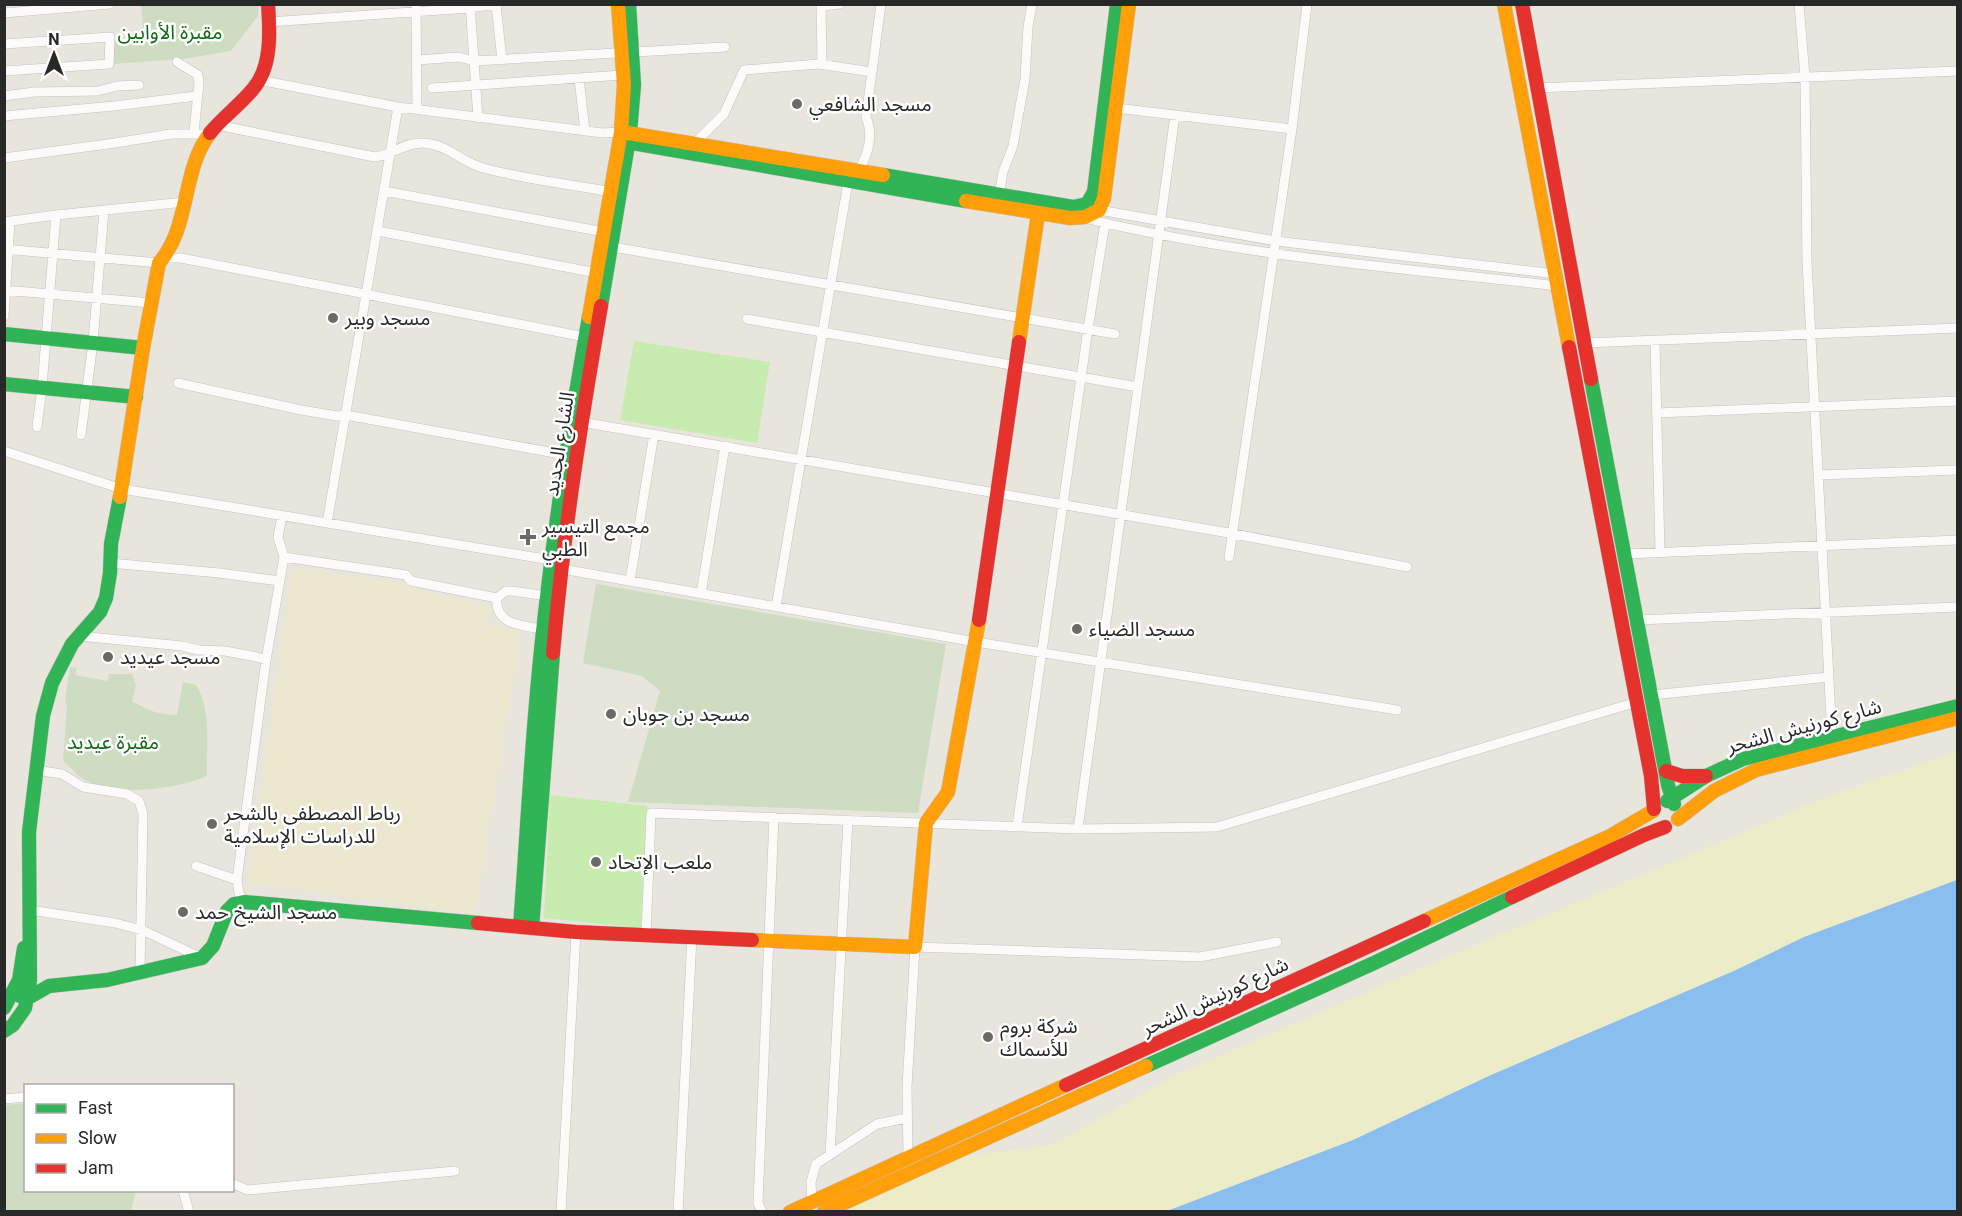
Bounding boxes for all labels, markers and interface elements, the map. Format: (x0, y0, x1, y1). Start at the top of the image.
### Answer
park label: مقبرة الأوابين (118, 20, 222, 44)
north arrow (24, 24, 84, 84)
text: N (48, 30, 60, 49)
place label: مسجد الشافعي (809, 92, 932, 120)
marker: مسجد الشافعي (790, 97, 804, 111)
place label: مسجد وبير (344, 306, 431, 330)
marker: مسجد وبير (326, 311, 340, 325)
street label: الشارع الجديد (539, 390, 582, 498)
place label: مجمع التيسير الطبي (541, 514, 650, 565)
marker: مجمع التيسير الطبي (519, 528, 537, 546)
place label: مسجد الضياء (1089, 617, 1195, 641)
marker: مسجد الضياء (1070, 622, 1084, 636)
place label: مسجد عيديد (120, 645, 221, 669)
marker: مسجد عيديد (101, 650, 115, 664)
street label: شارع كورنيش الشحر (1723, 694, 1885, 761)
place label: مسجد بن جوبان (623, 702, 750, 726)
marker: مسجد بن جوبان (604, 707, 618, 721)
park label: مقبرة عيديد (67, 730, 159, 754)
place label: رباط المصطفى بالشحر للدراسات الإسلامية (223, 801, 401, 849)
marker: رباط المصطفى بالشحر للدراسات الإسلامية (205, 817, 219, 831)
place label: ملعب الإتحاد (608, 850, 712, 875)
marker: ملعب الإتحاد (589, 855, 603, 869)
place label: مسجد الشيخ حمد (195, 900, 337, 927)
marker: مسجد الشيخ حمد (176, 905, 190, 919)
street label: شارع كورنيش الشحر (1137, 951, 1293, 1044)
place label: شركة بروم للأسماك (1000, 1014, 1078, 1061)
marker: شركة بروم للأسماك (981, 1030, 995, 1044)
legend (24, 1084, 234, 1192)
text: Fast (78, 1097, 113, 1118)
text: Slow (78, 1127, 117, 1148)
text: Jam (78, 1157, 114, 1178)

